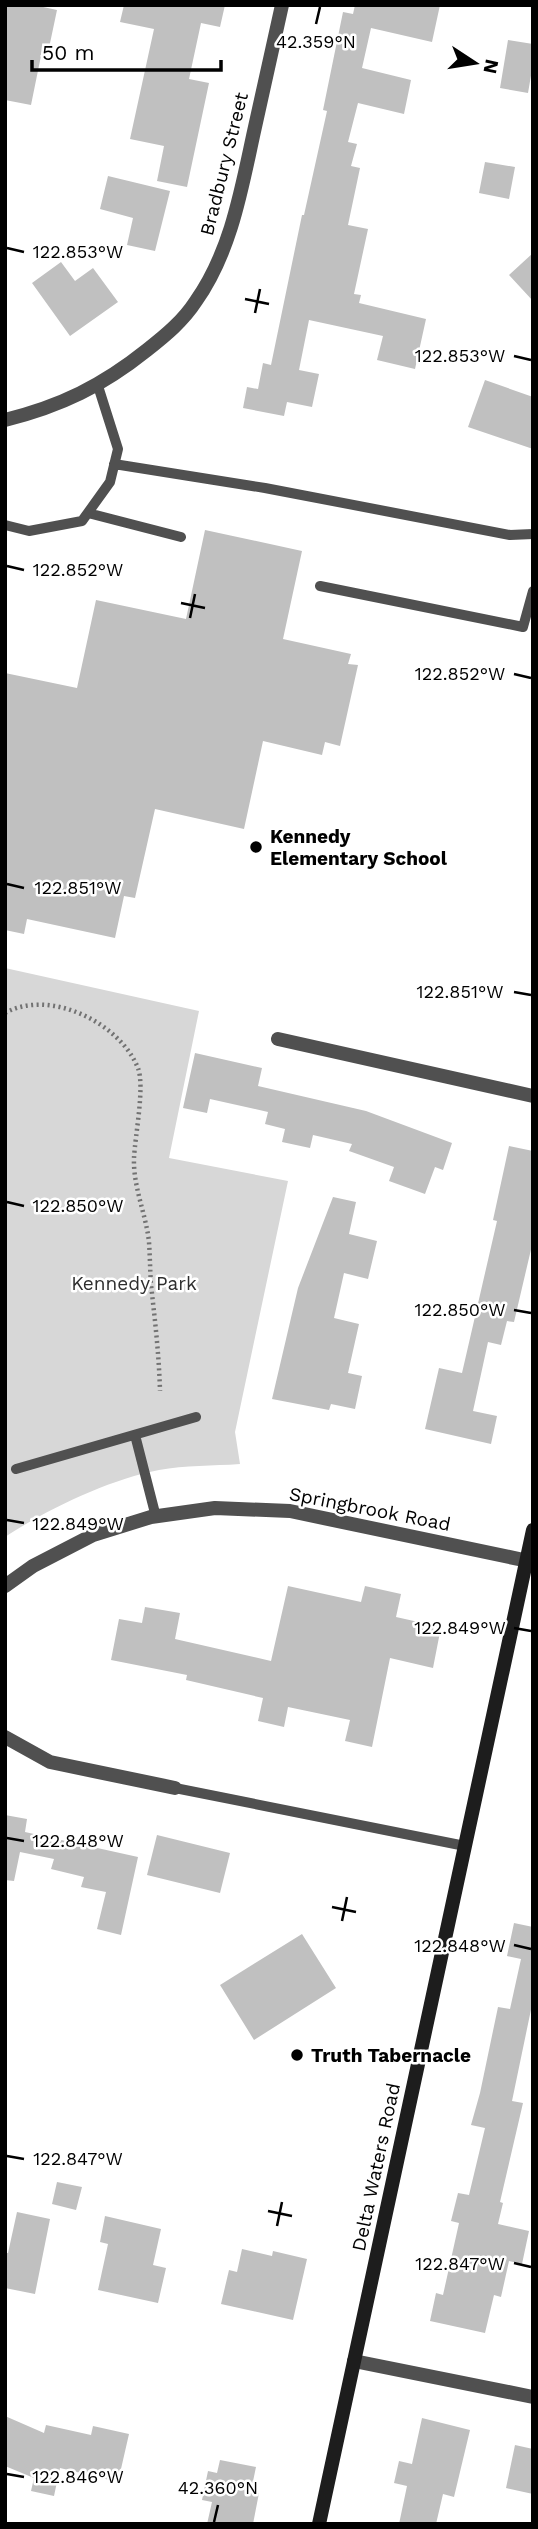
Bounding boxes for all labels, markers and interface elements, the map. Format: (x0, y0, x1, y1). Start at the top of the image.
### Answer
scale bar (32, 28, 220, 72)
north arrow (440, 28, 510, 98)
text: 42.359°N (276, 31, 356, 52)
text: 50 m (42, 40, 94, 65)
text: N (478, 57, 504, 76)
street label: Bradbury Street (195, 90, 253, 238)
text: 122.853°W (33, 241, 123, 262)
text: 122.853°W (415, 345, 505, 366)
text: 122.852°W (33, 559, 123, 580)
text: 122.852°W (415, 663, 505, 684)
place label: Kennedy Elementary School (270, 825, 448, 870)
marker: Kennedy Elementary School (248, 839, 264, 855)
text: 122.851°W (35, 877, 121, 898)
text: 122.851°W (417, 981, 503, 1002)
text: 122.850°W (32, 1195, 124, 1216)
park label: Kennedy Park (71, 1272, 197, 1295)
text: 122.850°W (414, 1299, 506, 1320)
street label: Springbrook Road (287, 1482, 453, 1536)
text: 122.849°W (32, 1513, 124, 1534)
text: 122.849°W (414, 1617, 506, 1638)
text: 122.848°W (32, 1830, 124, 1851)
text: 122.848°W (414, 1935, 506, 1956)
place label: Truth Tabernacle (311, 2044, 471, 2067)
marker: Truth Tabernacle (289, 2047, 305, 2063)
street label: Delta Waters Road (347, 2081, 405, 2253)
text: 122.847°W (33, 2148, 123, 2169)
text: 122.847°W (415, 2253, 505, 2274)
text: 122.846°W (32, 2466, 124, 2487)
text: 42.360°N (178, 2477, 258, 2498)

